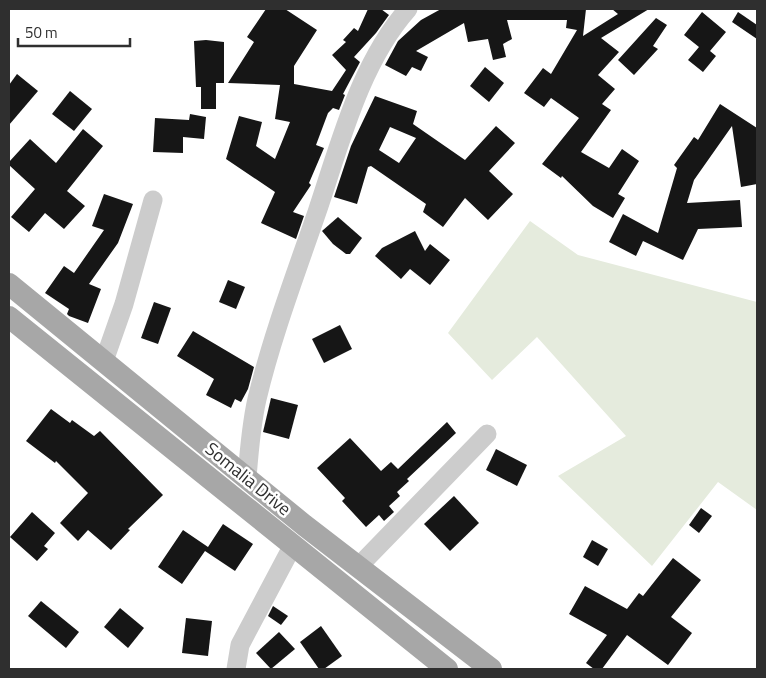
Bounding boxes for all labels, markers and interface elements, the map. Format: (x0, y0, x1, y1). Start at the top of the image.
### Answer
scale bar (18, 15, 130, 47)
text: 50 m (25, 21, 58, 44)
street label: Somalia Drive (199, 435, 297, 522)

